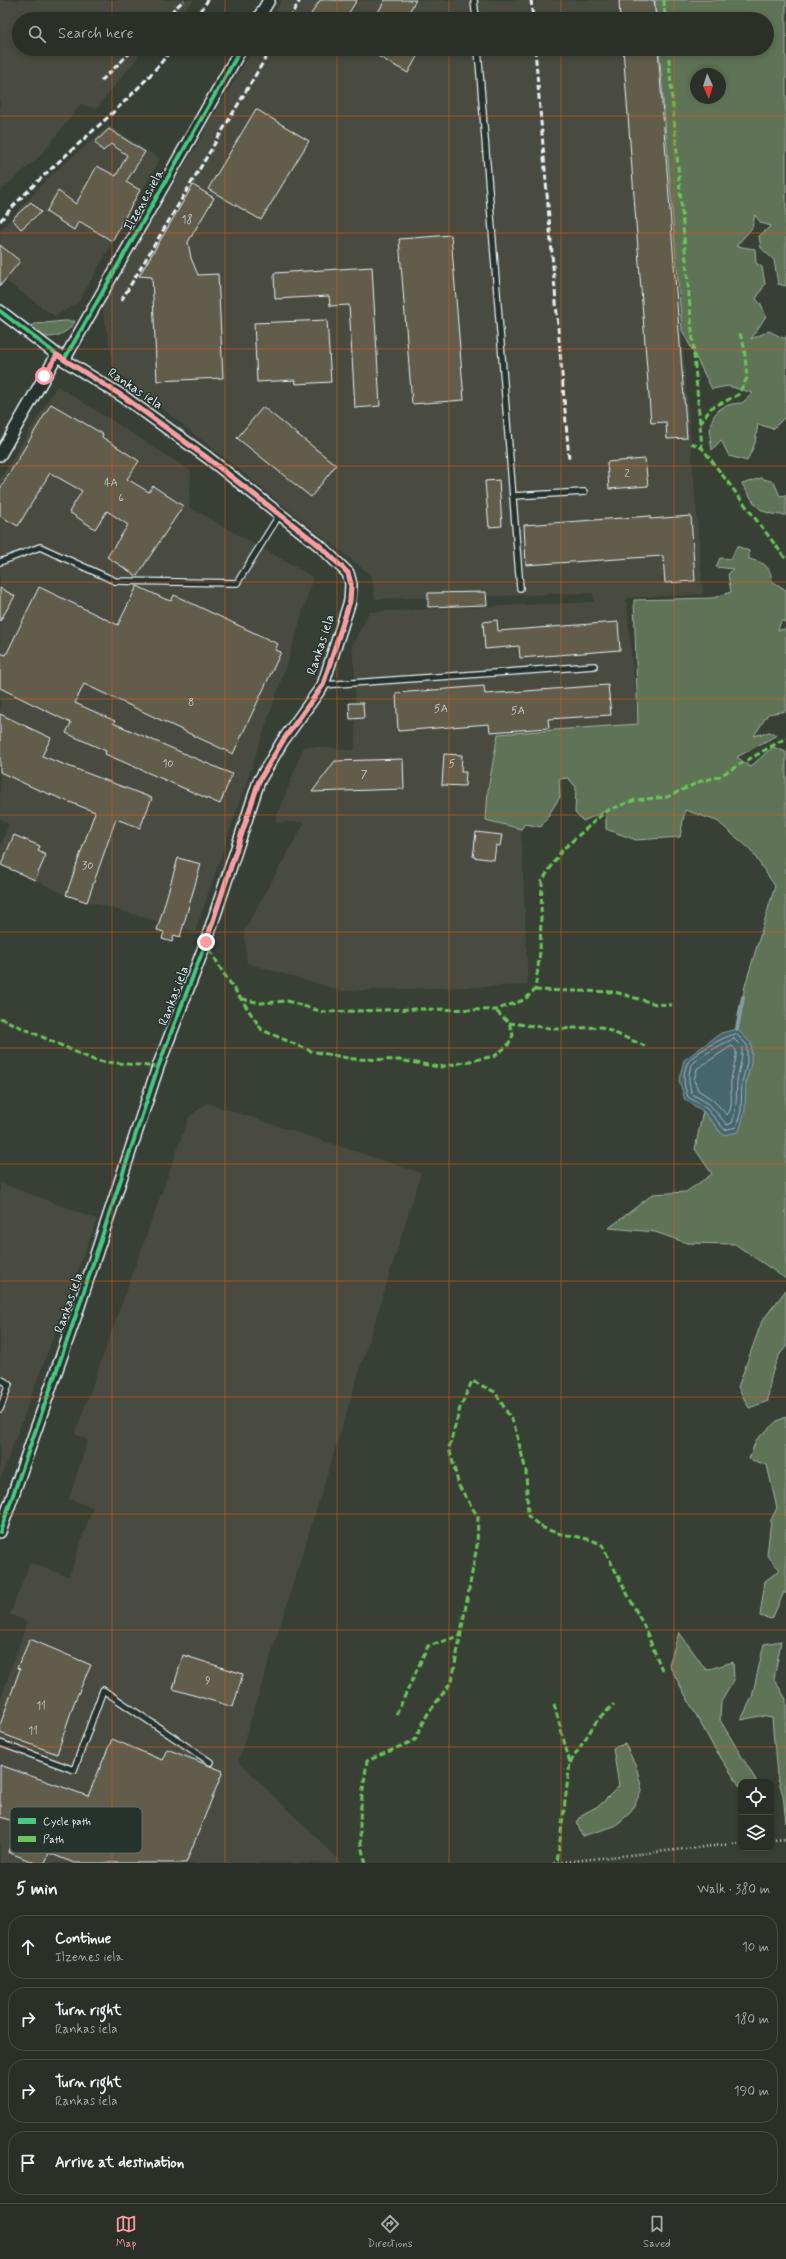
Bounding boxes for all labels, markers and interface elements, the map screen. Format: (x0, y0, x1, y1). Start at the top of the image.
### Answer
search box (12, 12, 774, 56)
icon: search (26, 23, 48, 45)
text: Search here (58, 24, 134, 44)
north arrow (690, 68, 726, 104)
street label: Ilzenes iela (120, 166, 169, 234)
house number: 18 (182, 213, 192, 227)
street label: Rankas iela (104, 364, 166, 414)
route start (35, 367, 53, 385)
house number: 2 (624, 467, 630, 481)
house number: 4A (104, 476, 118, 490)
house number: 6 (118, 491, 124, 505)
street label: Rankas iela (303, 613, 339, 677)
house number: 8 (188, 696, 194, 710)
house number: 5A (434, 702, 448, 716)
house number: 5A (511, 704, 525, 718)
house number: 10 (162, 757, 174, 771)
house number: 5 (449, 757, 456, 771)
house number: 7 (361, 768, 368, 782)
house number: 30 (82, 859, 94, 873)
route end (197, 933, 215, 951)
street label: Rankas iela (155, 964, 193, 1028)
street label: Rankas iela (51, 1271, 87, 1335)
house number: 9 (205, 1674, 211, 1688)
house number: 11 (36, 1699, 46, 1713)
house number: 11 (28, 1724, 38, 1738)
map controls (738, 1779, 774, 1851)
button: locate (738, 1779, 774, 1815)
legend (10, 1807, 142, 1853)
text: Cycle path (43, 1815, 91, 1829)
button: layers (738, 1815, 774, 1851)
text: Path (43, 1833, 64, 1847)
text: 5 min (16, 1878, 58, 1900)
text: Walk · 380 m (697, 1881, 770, 1898)
text: Continue (55, 1929, 111, 1949)
icon: ahead (17, 1936, 39, 1958)
text: 10 m (742, 1939, 769, 1956)
text: Ilzenes iela (55, 1949, 123, 1966)
text: Turn right (55, 2001, 122, 2021)
icon: right (17, 2008, 39, 2030)
text: 180 m (734, 2011, 769, 2028)
text: Rankas iela (55, 2021, 118, 2038)
text: Turn right (55, 2073, 122, 2093)
icon: right (17, 2080, 39, 2102)
text: 190 m (734, 2083, 769, 2100)
text: Rankas iela (55, 2093, 118, 2110)
icon: arrive (17, 2152, 39, 2174)
text: Arrive at destination (55, 2153, 184, 2173)
tab: Map (115, 2213, 137, 2251)
tab: Directions (367, 2213, 413, 2251)
tab: Saved (643, 2213, 671, 2251)

